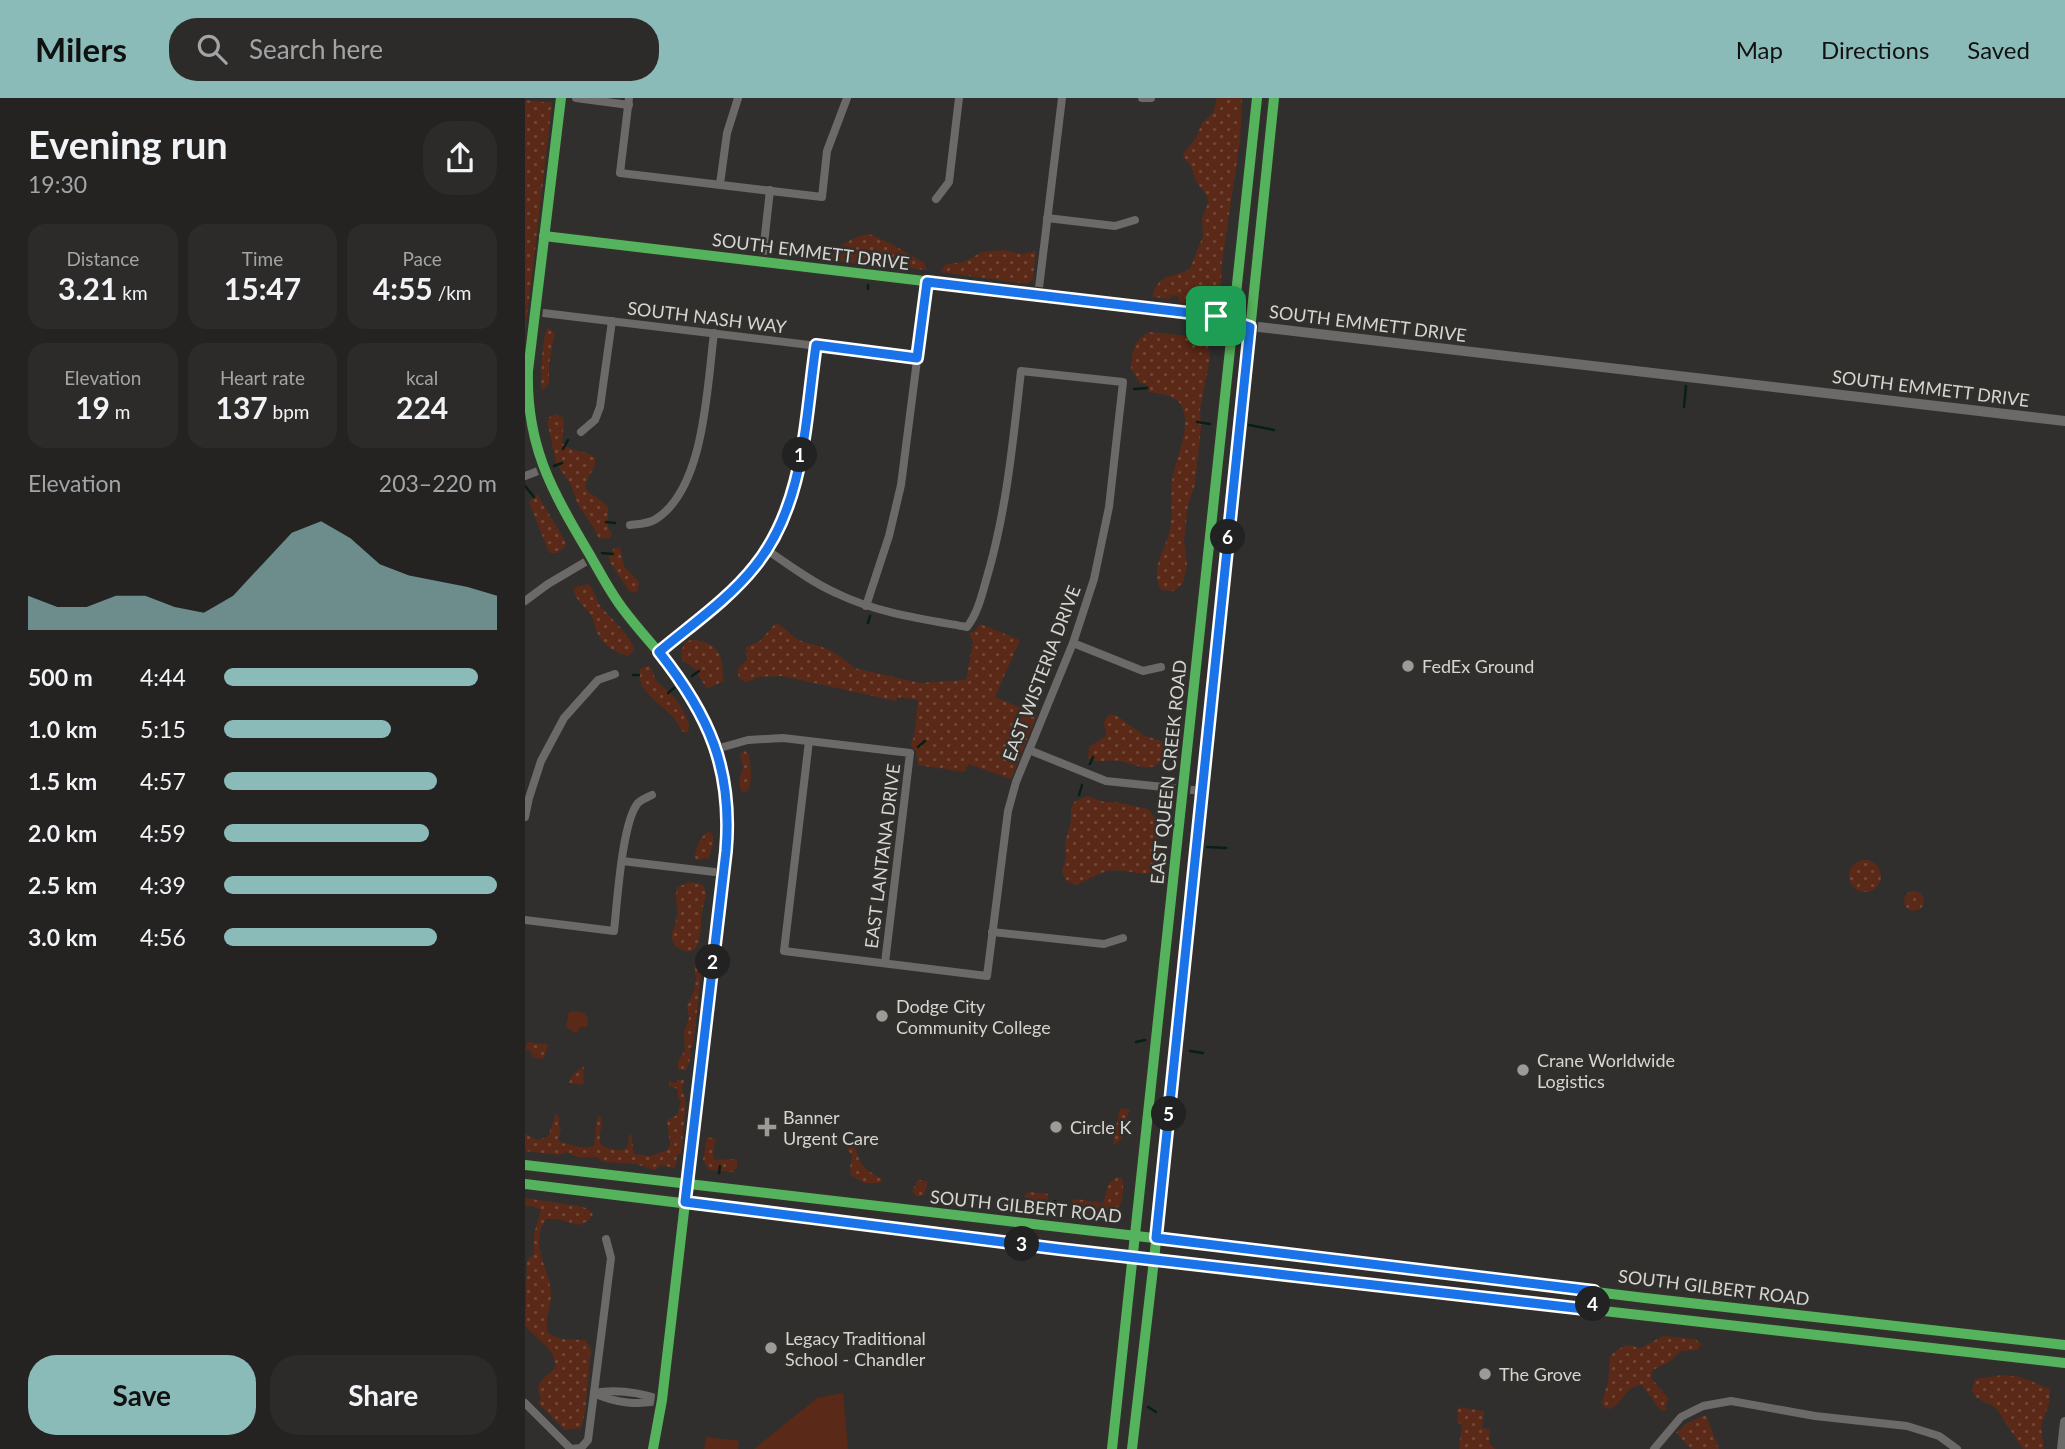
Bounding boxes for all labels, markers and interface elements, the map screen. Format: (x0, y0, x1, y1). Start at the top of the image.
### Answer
search box (169, 18, 659, 81)
text: Milers (35, 29, 127, 69)
icon: search (193, 30, 231, 68)
text: Search here (249, 33, 383, 65)
text: Map (1736, 35, 1783, 64)
text: Directions (1821, 35, 1929, 64)
text: Saved (1967, 35, 2030, 64)
text: Evening run (28, 121, 228, 167)
button: share (423, 121, 497, 195)
text: 19:30 (28, 170, 87, 198)
street label: SOUTH EMMETT DRIVE (711, 228, 911, 274)
text: Distance (66, 247, 139, 270)
text: Time (242, 247, 283, 270)
text: Pace (402, 247, 442, 270)
text: 3.21 (58, 270, 117, 306)
text: 15:47 (224, 270, 301, 306)
text: 4:55 (373, 270, 433, 306)
text: km (117, 281, 148, 304)
text: /km (433, 281, 472, 304)
pin (1186, 286, 1246, 346)
street label: SOUTH NASH WAY (626, 296, 789, 338)
icon: arrive (1197, 297, 1235, 335)
street label: SOUTH EMMETT DRIVE (1268, 300, 1468, 346)
street label: SOUTH EMMETT DRIVE (1831, 365, 2031, 411)
text: Elevation (64, 366, 141, 389)
text: Heart rate (220, 366, 305, 389)
text: kcal (406, 366, 438, 389)
text: 19 (75, 389, 110, 425)
text: 137 (216, 389, 268, 425)
text: 224 (396, 389, 448, 425)
text: m (110, 400, 130, 423)
text: bpm (268, 400, 309, 423)
pin: 1 (783, 438, 817, 472)
text: 1 (794, 443, 805, 466)
text: Elevation (28, 469, 121, 497)
text: 203–220 m (379, 469, 497, 497)
pin: 6 (1211, 520, 1245, 555)
text: 6 (1222, 525, 1233, 548)
street label: EAST WISTERIA DRIVE (997, 582, 1085, 764)
place label: FedEx Ground (1422, 655, 1534, 677)
marker: FedEx Ground (1400, 658, 1416, 674)
street label: EAST QUEEN CREEK ROAD (1145, 659, 1191, 885)
text: 500 m (28, 663, 93, 691)
text: 4:44 (140, 663, 186, 691)
text: 1.0 km (28, 715, 97, 743)
text: 5:15 (140, 715, 186, 743)
street label: EAST LANTANA DRIVE (860, 762, 904, 950)
text: 1.5 km (28, 767, 97, 795)
text: 4:57 (140, 767, 186, 795)
text: 2.0 km (28, 819, 97, 847)
text: 4:59 (140, 819, 186, 847)
text: 2.5 km (28, 871, 97, 899)
text: 4:39 (140, 871, 186, 899)
text: 3.0 km (28, 923, 97, 951)
text: 4:56 (140, 923, 186, 951)
pin: 2 (695, 944, 731, 980)
text: 2 (707, 950, 718, 973)
place label: Dodge City Community College (896, 995, 1051, 1038)
marker: Dodge City Community College (874, 1008, 890, 1024)
place label: Crane Worldwide Logistics (1537, 1049, 1675, 1092)
marker: Crane Worldwide Logistics (1515, 1062, 1531, 1078)
pin: 5 (1151, 1096, 1187, 1132)
text: 5 (1163, 1102, 1174, 1125)
place label: Banner Urgent Care (783, 1106, 879, 1149)
place label: Circle K (1070, 1116, 1131, 1138)
marker: Banner Urgent Care (757, 1117, 777, 1137)
marker: Circle K (1048, 1119, 1064, 1135)
street label: SOUTH GILBERT ROAD (929, 1185, 1123, 1227)
pin: 3 (1005, 1226, 1039, 1262)
text: 3 (1016, 1232, 1027, 1255)
street label: SOUTH GILBERT ROAD (1617, 1264, 1811, 1310)
pin: 4 (1575, 1286, 1611, 1322)
text: 4 (1587, 1292, 1598, 1315)
place label: Legacy Traditional School - Chandler (785, 1327, 926, 1370)
marker: Legacy Traditional School - Chandler (763, 1340, 779, 1356)
button: Save (28, 1355, 256, 1435)
button: Share (270, 1355, 497, 1435)
place label: The Grove (1499, 1363, 1581, 1385)
marker: The Grove (1477, 1366, 1493, 1382)

